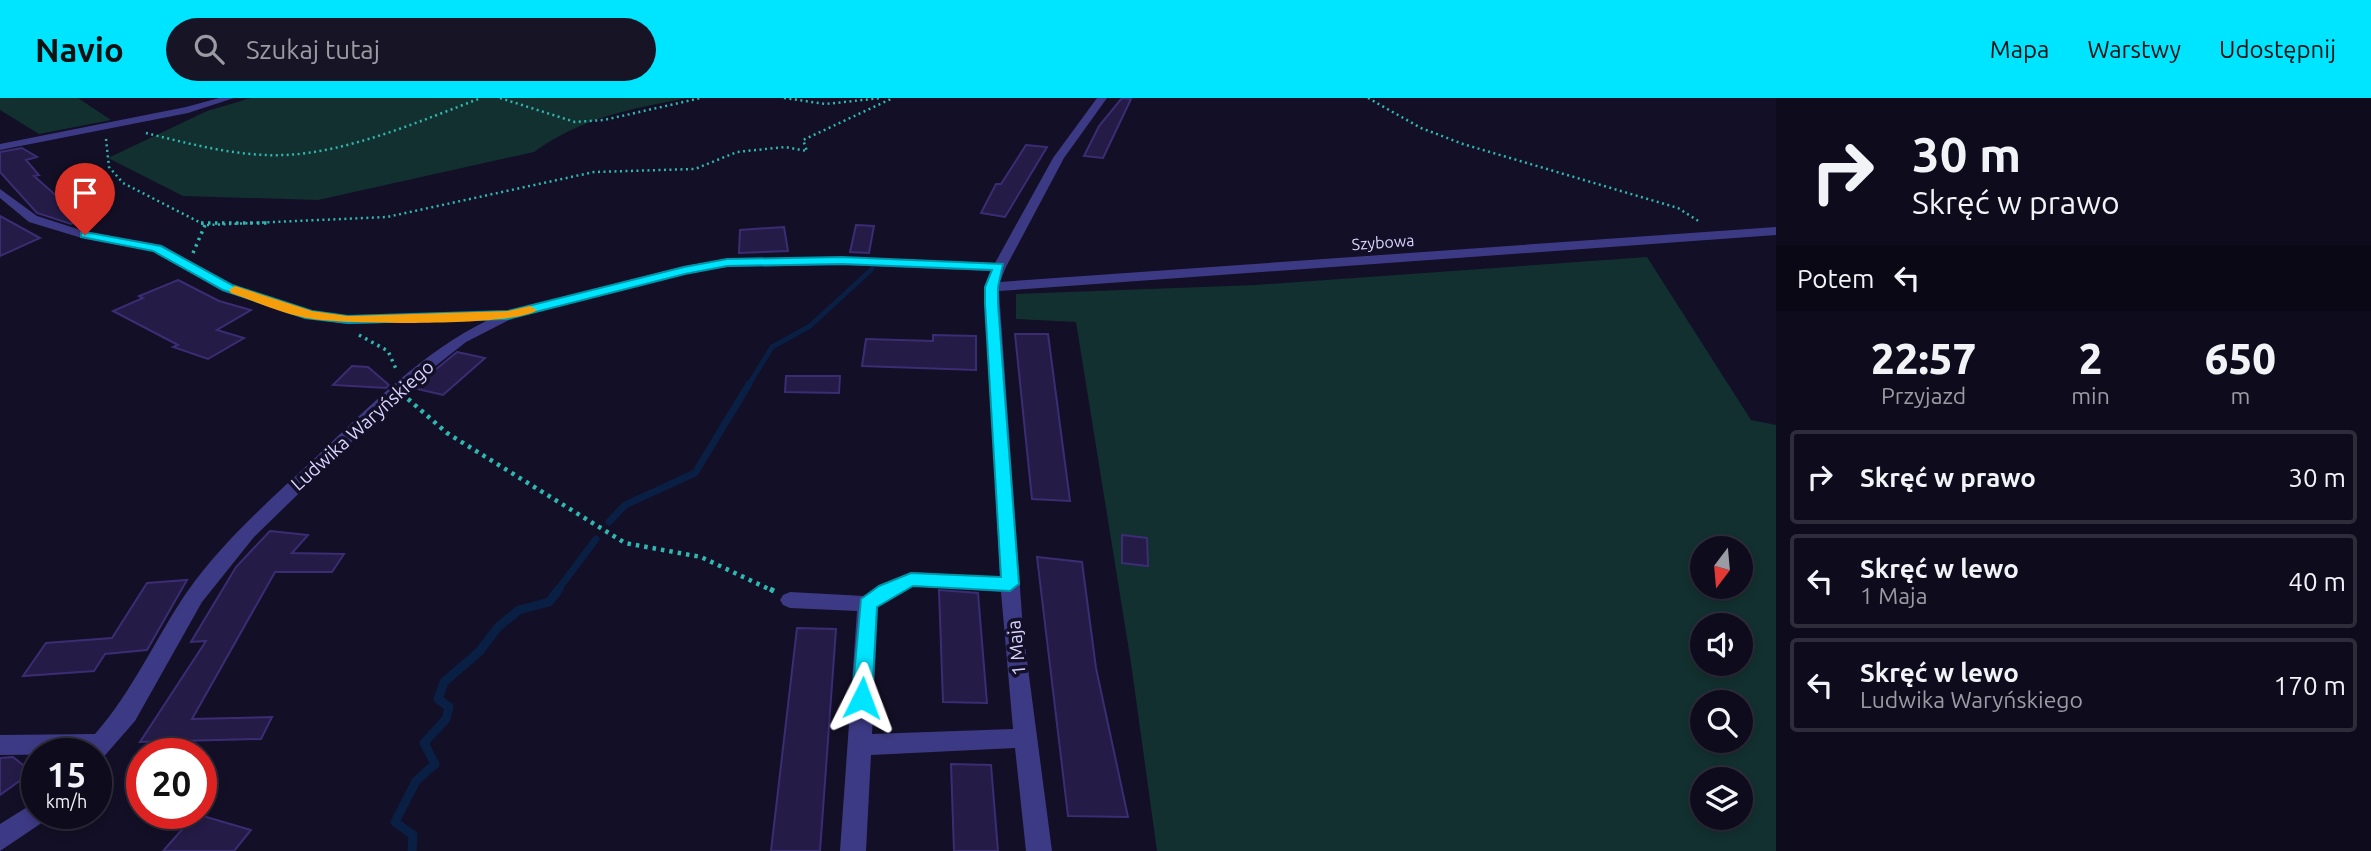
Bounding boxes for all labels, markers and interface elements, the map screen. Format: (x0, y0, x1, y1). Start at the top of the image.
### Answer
search box (166, 18, 656, 81)
icon: search (190, 30, 228, 68)
text: Navio (35, 31, 124, 68)
text: Szukaj tutaj (246, 35, 380, 64)
text: Mapa (1990, 36, 2049, 63)
text: Warstwy (2087, 36, 2181, 63)
text: Udostępnij (2219, 36, 2336, 63)
icon: right (1797, 126, 1888, 217)
text: 30 m (1912, 126, 2021, 181)
pin (55, 163, 115, 235)
icon: arrive (66, 174, 104, 212)
text: Skręć w prawo (1912, 184, 2120, 220)
street label: Szybowa (1351, 231, 1415, 253)
icon: left (1888, 259, 1926, 297)
text: Potem (1797, 264, 1874, 293)
text: 22:57 (1871, 335, 1976, 382)
text: 2 (2079, 335, 2102, 382)
text: 650 (2205, 335, 2276, 382)
street label: Ludwika Waryńskiego (286, 355, 438, 495)
text: Przyjazd (1881, 383, 1966, 408)
text: min (2071, 383, 2110, 408)
text: m (2230, 383, 2250, 408)
icon: right (1801, 458, 1839, 496)
text: Skręć w prawo (1860, 463, 2036, 492)
text: 30 m (2288, 463, 2346, 492)
north arrow (1690, 536, 1754, 598)
map controls (1690, 536, 1753, 830)
text: Skręć w lewo (1860, 554, 2019, 583)
icon: left (1801, 562, 1839, 600)
text: 40 m (2288, 567, 2346, 596)
text: 1 Maja (1860, 583, 1927, 608)
button: sound (1690, 613, 1753, 676)
street label: 1 Maja (1002, 619, 1030, 677)
text: Skręć w lewo (1860, 658, 2019, 687)
position arrow (825, 661, 899, 735)
icon: left (1801, 666, 1839, 704)
text: 170 m (2274, 671, 2346, 700)
text: Ludwika Waryńskiego (1860, 687, 2083, 712)
button: search (1690, 690, 1753, 753)
speed limit sign: 20 (126, 738, 217, 829)
text: 15 (47, 754, 86, 794)
button: layers (1690, 767, 1753, 830)
text: km/h (46, 791, 87, 811)

